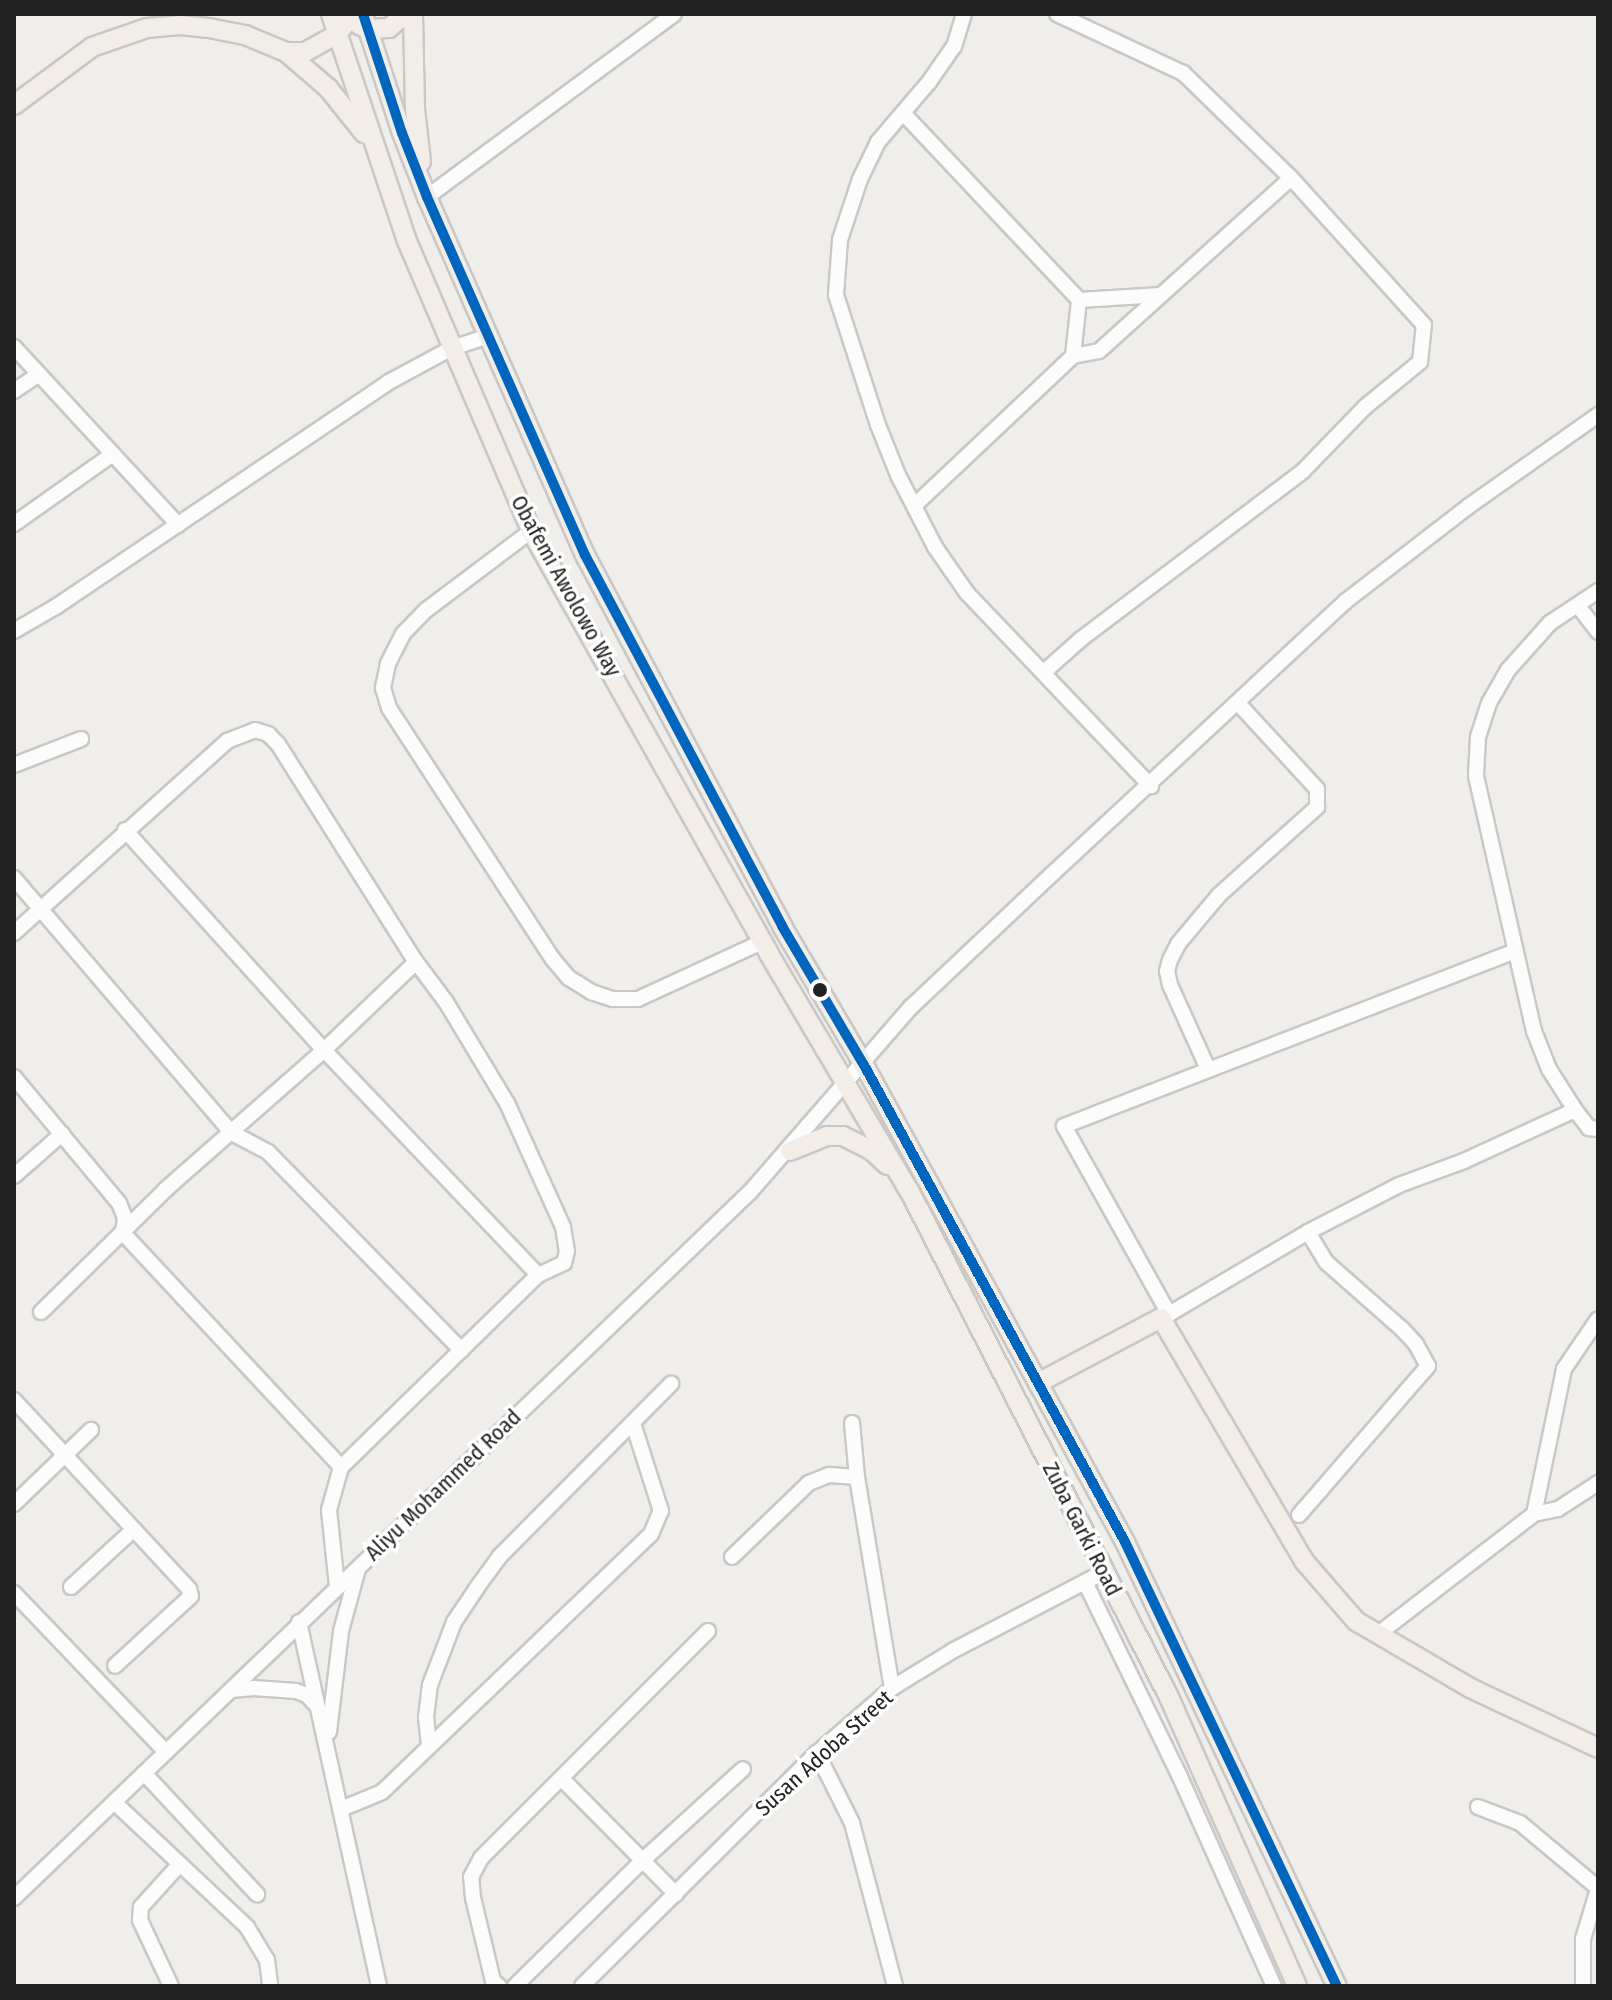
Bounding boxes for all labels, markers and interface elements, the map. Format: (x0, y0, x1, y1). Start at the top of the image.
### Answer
street label: Obafemi Awolowo Way (505, 491, 627, 681)
unlabelled marker (812, 982, 828, 998)
street label: Aliyu Mohammed Road (360, 1404, 526, 1566)
street label: Zuba Garki Road (1037, 1458, 1127, 1600)
street label: Susan Adoba Street (750, 1684, 898, 1822)

